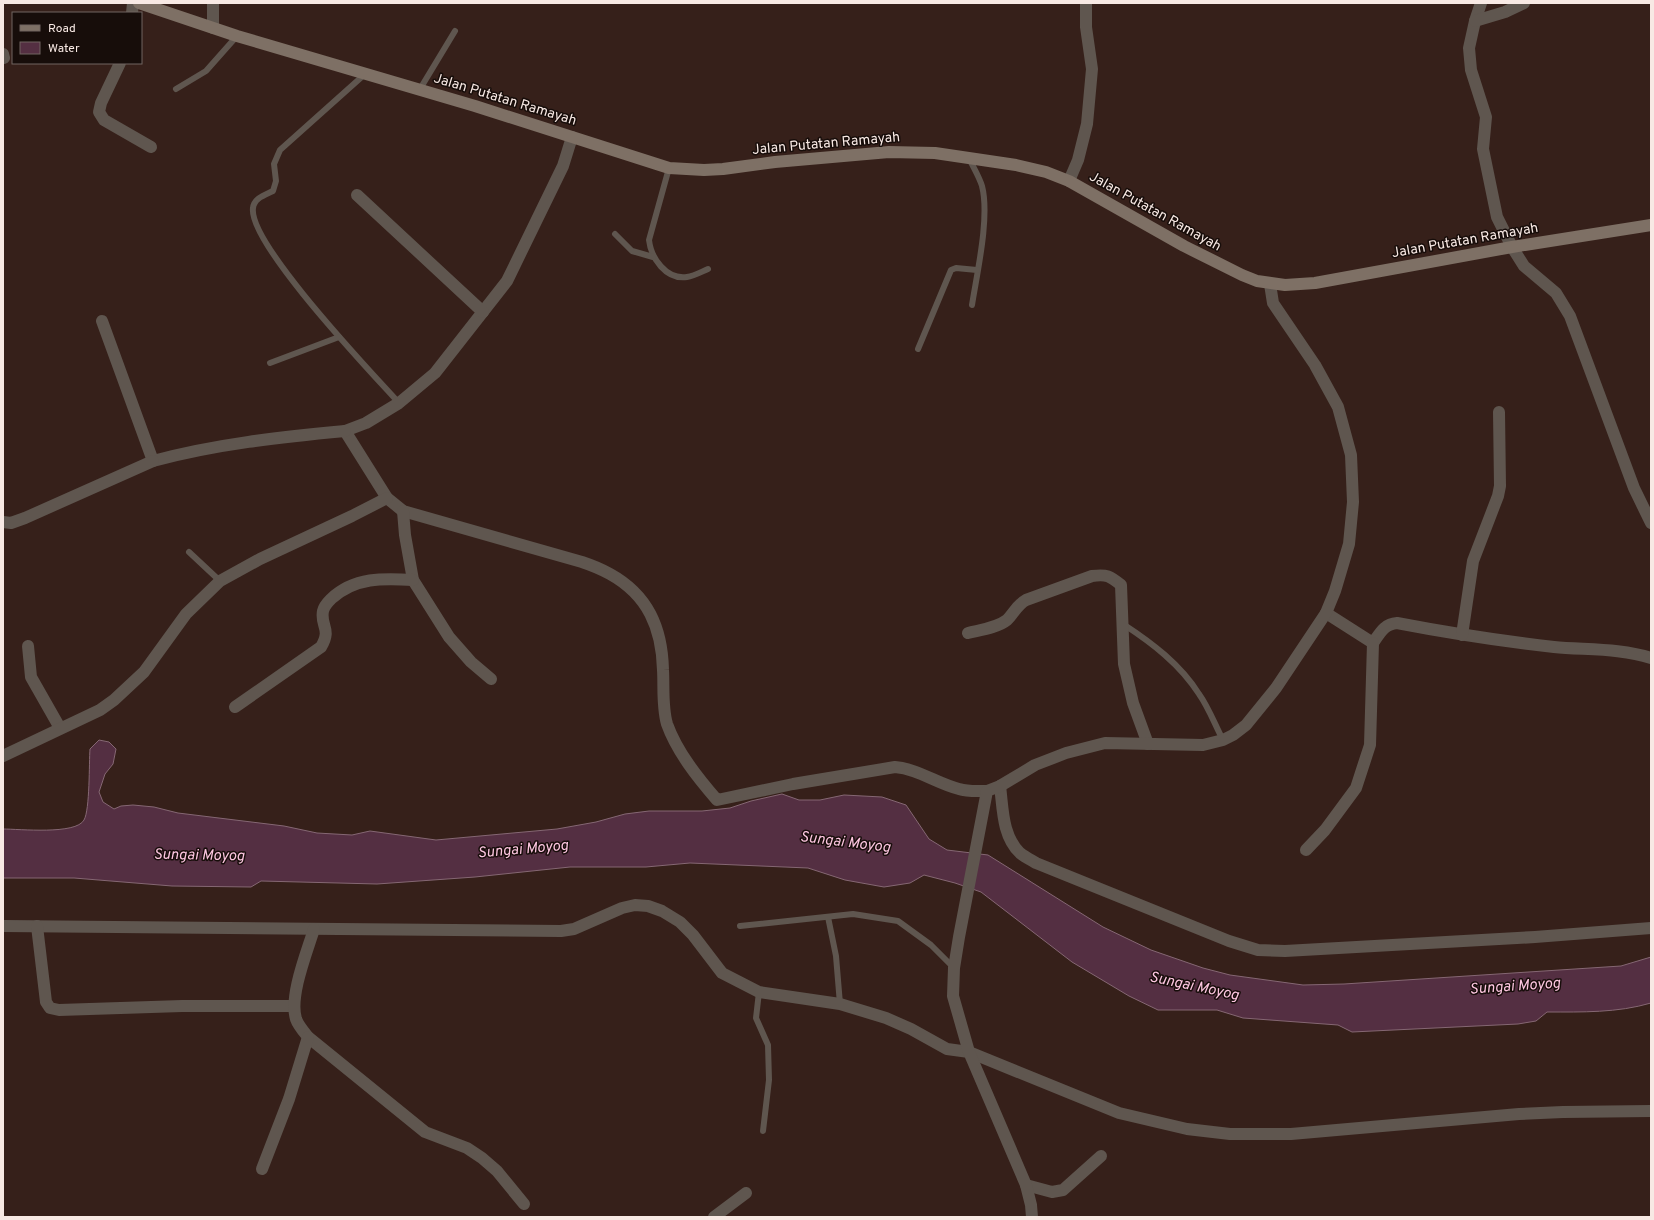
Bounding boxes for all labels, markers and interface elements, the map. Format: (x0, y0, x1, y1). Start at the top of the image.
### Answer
legend (12, 12, 142, 64)
text: Road (48, 21, 76, 37)
text: Water (48, 41, 80, 57)
street label: Jalan Putatan Ramayah (432, 70, 578, 130)
street label: Jalan Putatan Ramayah (751, 129, 901, 159)
street label: Jalan Putatan Ramayah (1086, 169, 1224, 255)
street label: Jalan Putatan Ramayah (1390, 220, 1540, 262)
water label: Sungai Moyog (799, 828, 892, 858)
water label: Sungai Moyog (477, 836, 570, 863)
water label: Sungai Moyog (153, 846, 246, 866)
water label: Sungai Moyog (1148, 968, 1241, 1006)
water label: Sungai Moyog (1469, 974, 1562, 1000)

